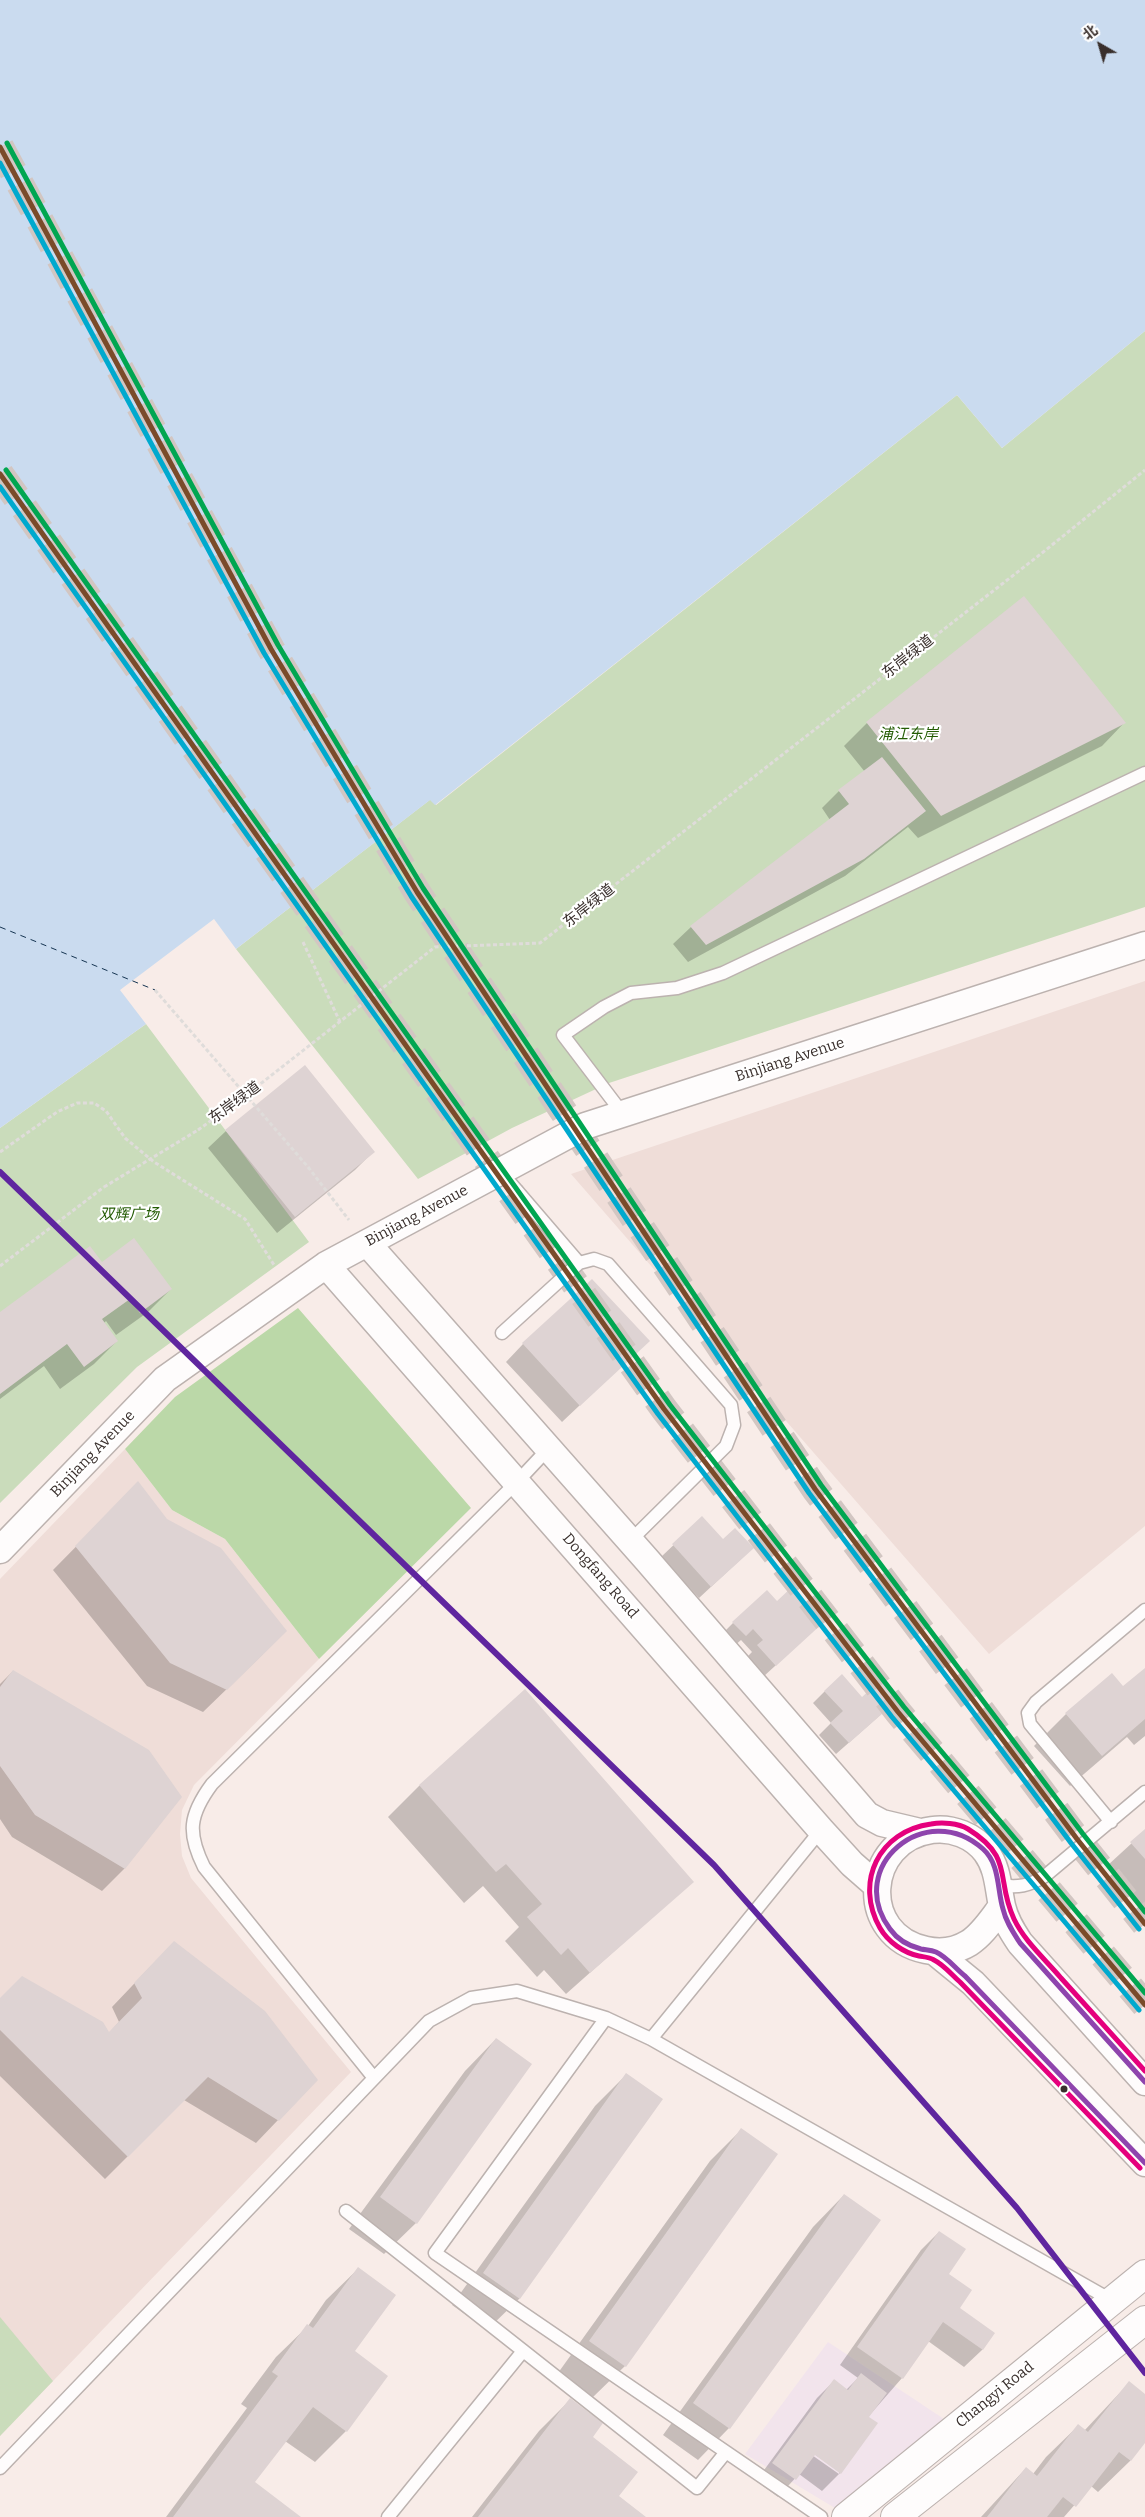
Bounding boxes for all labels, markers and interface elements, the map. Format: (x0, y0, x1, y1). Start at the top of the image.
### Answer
north arrow (1075, 20, 1125, 70)
text: 北 (1080, 22, 1101, 44)
street label: 东岸绿道 (879, 631, 937, 683)
park label: 浦江东岸 (878, 726, 938, 744)
street label: 东岸绿道 (560, 880, 618, 932)
street label: Binjiang Avenue (733, 1034, 847, 1086)
street label: 东岸绿道 (205, 1078, 265, 1128)
street label: Binjiang Avenue (363, 1181, 471, 1251)
park label: 双辉广场 (99, 1206, 159, 1224)
street label: Binjiang Avenue (47, 1407, 139, 1501)
street label: Dongfang Road (558, 1530, 642, 1622)
unlabelled marker (1059, 2084, 1069, 2094)
street label: Changyi Road (952, 2358, 1038, 2432)

